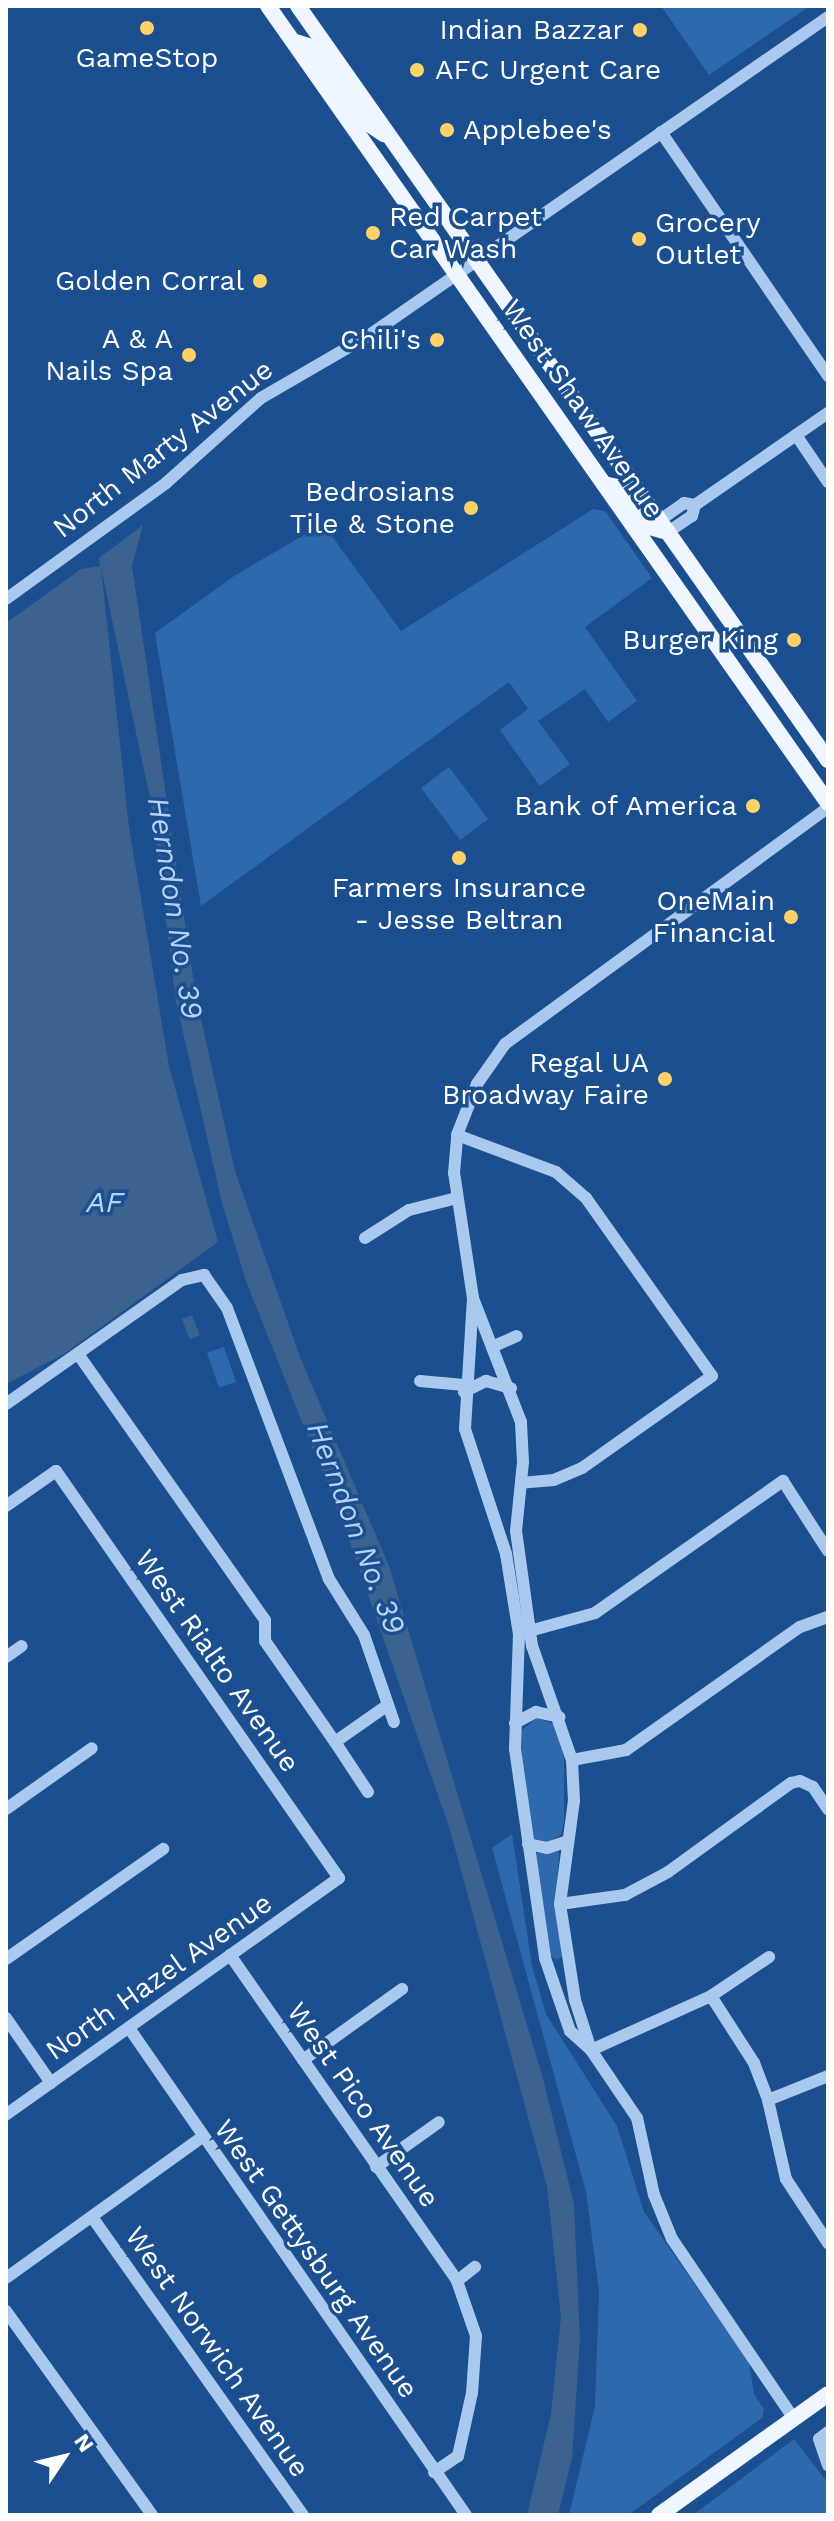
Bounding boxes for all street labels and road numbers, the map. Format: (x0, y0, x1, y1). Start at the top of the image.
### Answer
street label: West Shaw Avenue (494, 292, 672, 526)
street label: North Marty Avenue (46, 352, 280, 546)
street label: West Rialto Avenue (127, 1543, 307, 1779)
street label: North Hazel Avenue (39, 1886, 279, 2068)
street label: West Pico Avenue (279, 1996, 447, 2214)
street label: West Gettysburg Avenue (207, 2113, 425, 2405)
street label: West Norwich Avenue (117, 2220, 317, 2484)

